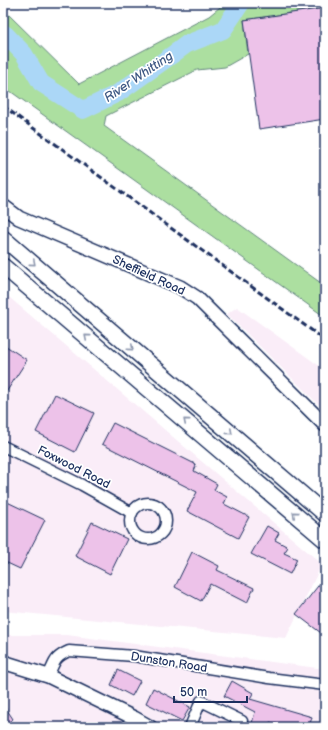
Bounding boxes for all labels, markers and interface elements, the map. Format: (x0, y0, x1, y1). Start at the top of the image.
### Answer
water label: River Whitting (101, 48, 177, 106)
street label: Sheffield Road (110, 252, 188, 299)
one-way arrow (28, 259, 35, 266)
one-way arrow (84, 334, 91, 341)
one-way arrow (127, 343, 134, 350)
one-way arrow (183, 419, 190, 426)
one-way arrow (225, 428, 233, 435)
street label: Foxwood Road (35, 443, 113, 492)
one-way arrow (293, 512, 300, 519)
street label: Dunston Road (130, 649, 208, 676)
scale bar (174, 678, 247, 704)
text: 50 m (180, 685, 207, 700)

